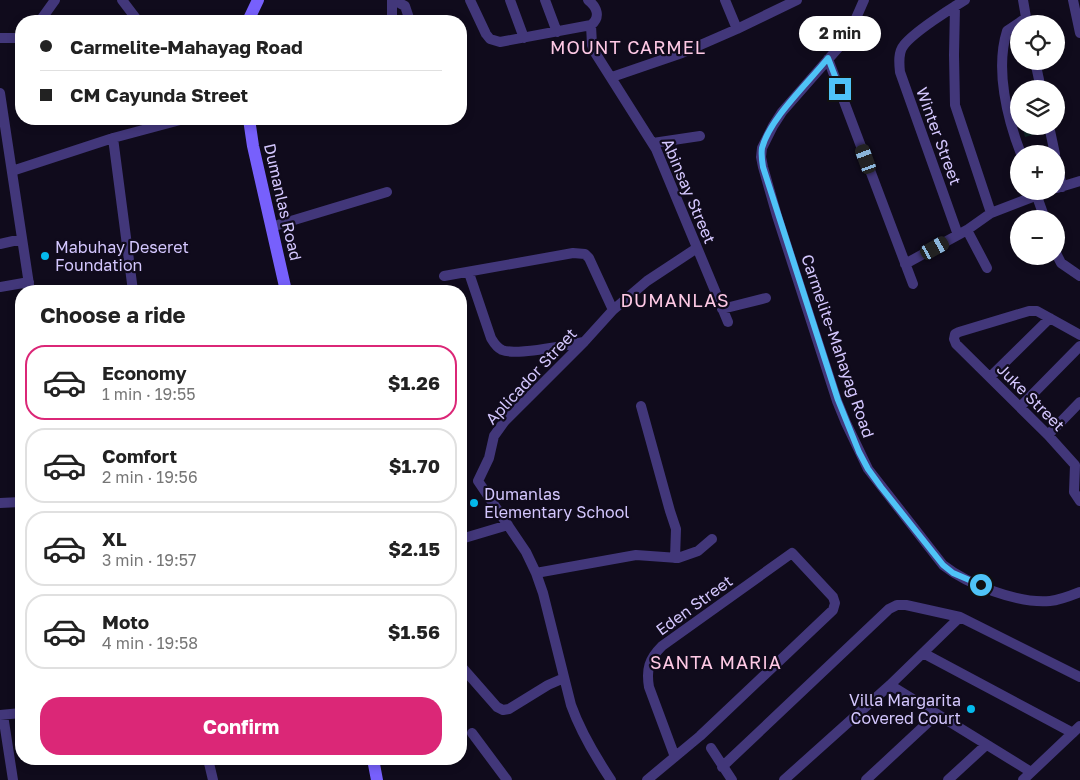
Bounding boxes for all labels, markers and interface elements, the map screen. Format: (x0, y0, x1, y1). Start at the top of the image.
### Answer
map controls (1010, 15, 1065, 265)
button: locate (1010, 15, 1065, 70)
callout: 2 min (799, 17, 881, 52)
text: 2 min (819, 23, 861, 43)
text: Carmelite-Mahayag Road (70, 35, 303, 58)
district label: MOUNT CARMEL (550, 36, 706, 58)
route end (829, 78, 851, 100)
button: layers (1010, 80, 1065, 135)
text: CM Cayunda Street (70, 83, 248, 106)
street label: Winter Street (912, 84, 966, 188)
street label: Abinsay Street (658, 135, 720, 247)
street label: Dumanlas Road (260, 141, 306, 263)
car (853, 142, 878, 176)
button: + (1010, 145, 1065, 200)
button: − (1010, 210, 1065, 265)
car (918, 234, 951, 262)
place label: Mabuhay Deseret Foundation (55, 237, 189, 275)
marker: Mabuhay Deseret Foundation (39, 250, 51, 262)
street label: Carmelite-Mahayag Road (797, 252, 879, 440)
district label: DUMANLAS (620, 289, 730, 311)
text: Choose a ride (40, 301, 186, 328)
street label: Aplicador Street (481, 324, 581, 428)
street label: Juke Street (993, 359, 1069, 435)
icon: car (42, 360, 87, 405)
text: Economy (102, 361, 187, 384)
text: $1.26 (388, 371, 440, 394)
text: 1 min · 19:55 (102, 384, 196, 404)
icon: car (42, 443, 87, 488)
text: Comfort (102, 444, 177, 467)
text: $1.70 (389, 454, 440, 477)
text: 2 min · 19:56 (102, 467, 198, 487)
place label: Dumanlas Elementary School (484, 484, 629, 522)
marker: Dumanlas Elementary School (468, 497, 480, 509)
icon: car (42, 526, 87, 571)
text: XL (102, 527, 127, 550)
text: $2.15 (388, 537, 440, 560)
text: 3 min · 19:57 (102, 550, 196, 570)
street label: Eden Street (652, 570, 736, 640)
route start (970, 574, 992, 596)
icon: car (42, 609, 87, 654)
text: Moto (102, 610, 149, 633)
text: $1.56 (388, 620, 440, 643)
text: 4 min · 19:58 (102, 633, 198, 653)
district label: SANTA MARIA (650, 651, 782, 673)
place label: Villa Margarita Covered Court (849, 690, 961, 728)
button: Confirm (40, 697, 442, 755)
marker: Villa Margarita Covered Court (965, 703, 977, 715)

